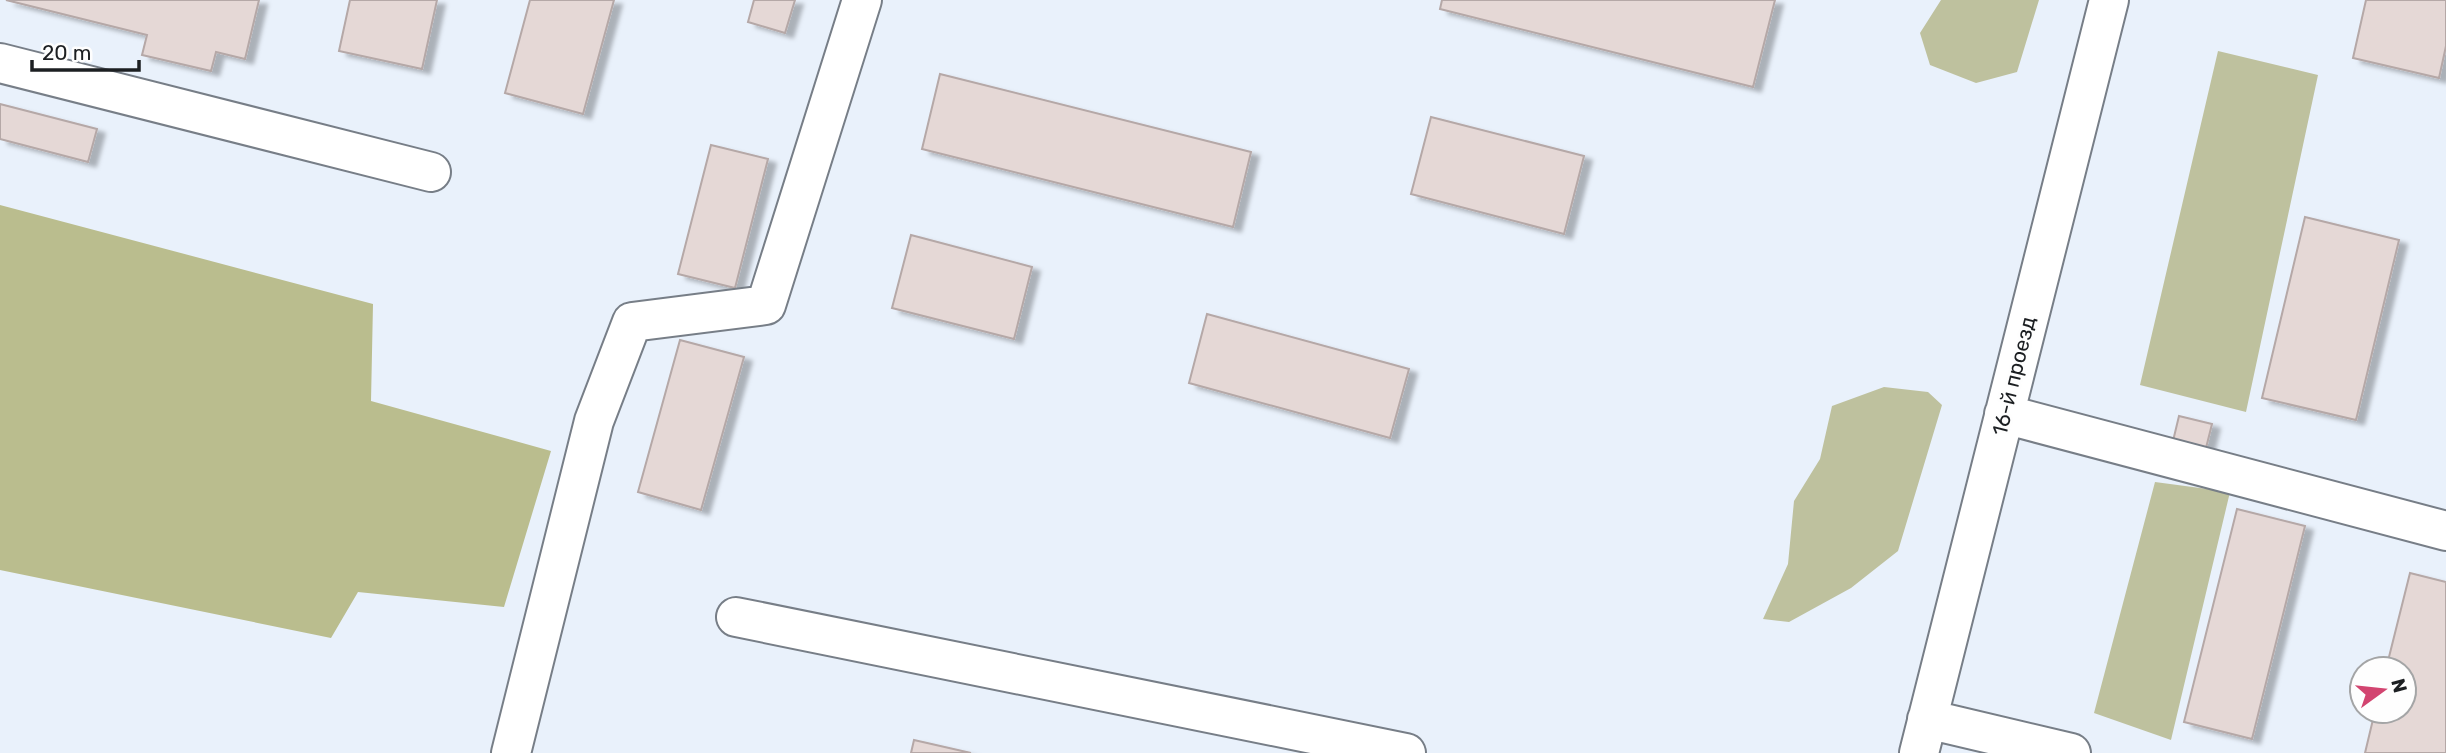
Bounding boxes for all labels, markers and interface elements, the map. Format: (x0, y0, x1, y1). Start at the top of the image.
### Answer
scale bar (32, 28, 138, 72)
text: 20 m (42, 40, 91, 65)
street label: 16-й проезд (1987, 314, 2040, 438)
north arrow (2348, 655, 2418, 725)
text: N (2386, 676, 2412, 695)

